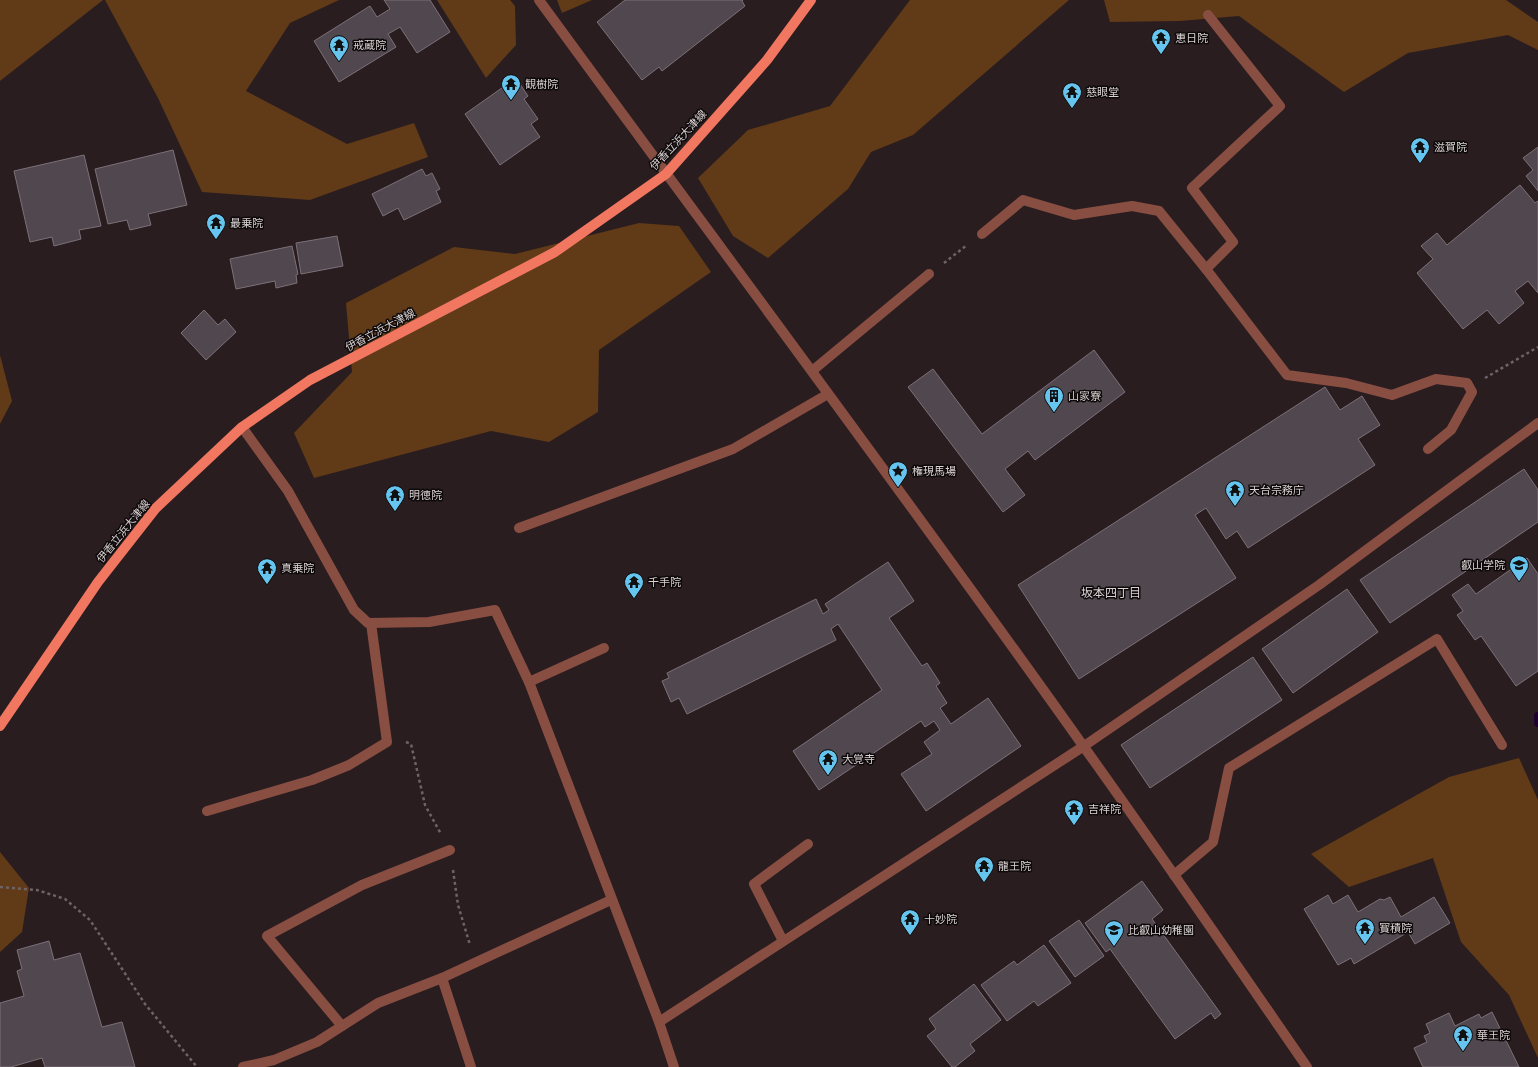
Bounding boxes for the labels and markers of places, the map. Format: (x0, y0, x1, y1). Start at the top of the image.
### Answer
temple icon: 恵日院 (1150, 27, 1172, 55)
place label: 恵日院 (1175, 31, 1208, 45)
temple icon: 戒蔵院 (328, 34, 350, 62)
place label: 戒蔵院 (353, 38, 386, 52)
temple icon: 観樹院 (500, 73, 522, 101)
place label: 観樹院 (525, 77, 558, 91)
temple icon: 慈眼堂 (1061, 81, 1083, 109)
place label: 慈眼堂 (1086, 85, 1119, 99)
temple icon: 滋賀院 (1409, 136, 1431, 164)
place label: 滋賀院 (1434, 140, 1467, 154)
temple icon: 最乗院 (205, 212, 227, 240)
place label: 最乗院 (230, 216, 263, 230)
building icon: 山家寮 (1043, 385, 1065, 413)
place label: 山家寮 (1068, 389, 1101, 403)
place icon: 権現馬場 (887, 460, 909, 488)
place label: 権現馬場 (912, 464, 956, 478)
temple icon: 天台宗務庁 (1224, 479, 1246, 507)
place label: 天台宗務庁 (1249, 483, 1304, 497)
temple icon: 明徳院 (384, 484, 406, 512)
place label: 明徳院 (409, 488, 442, 502)
school or university icon: 叡山学院 (1508, 554, 1530, 582)
temple icon: 真乗院 (256, 557, 278, 585)
place label: 叡山学院 (1461, 558, 1505, 572)
place label: 真乗院 (281, 561, 314, 575)
temple icon: 千手院 (623, 571, 645, 599)
place label: 千手院 (648, 575, 681, 589)
temple icon: 大覚寺 (817, 748, 839, 776)
place label: 大覚寺 (842, 752, 875, 766)
temple icon: 吉祥院 (1063, 798, 1085, 826)
place label: 吉祥院 (1088, 802, 1121, 816)
temple icon: 龍王院 (973, 855, 995, 883)
place label: 龍王院 (998, 859, 1031, 873)
temple icon: 十妙院 (899, 908, 921, 936)
place label: 十妙院 (924, 912, 957, 926)
temple icon: 寳積院 (1354, 917, 1376, 945)
school or university icon: 比叡山幼稚園 (1103, 919, 1125, 947)
place label: 寳積院 (1379, 921, 1412, 935)
place label: 比叡山幼稚園 (1128, 923, 1194, 937)
temple icon: 華王院 (1452, 1024, 1474, 1052)
place label: 華王院 (1477, 1028, 1510, 1042)

